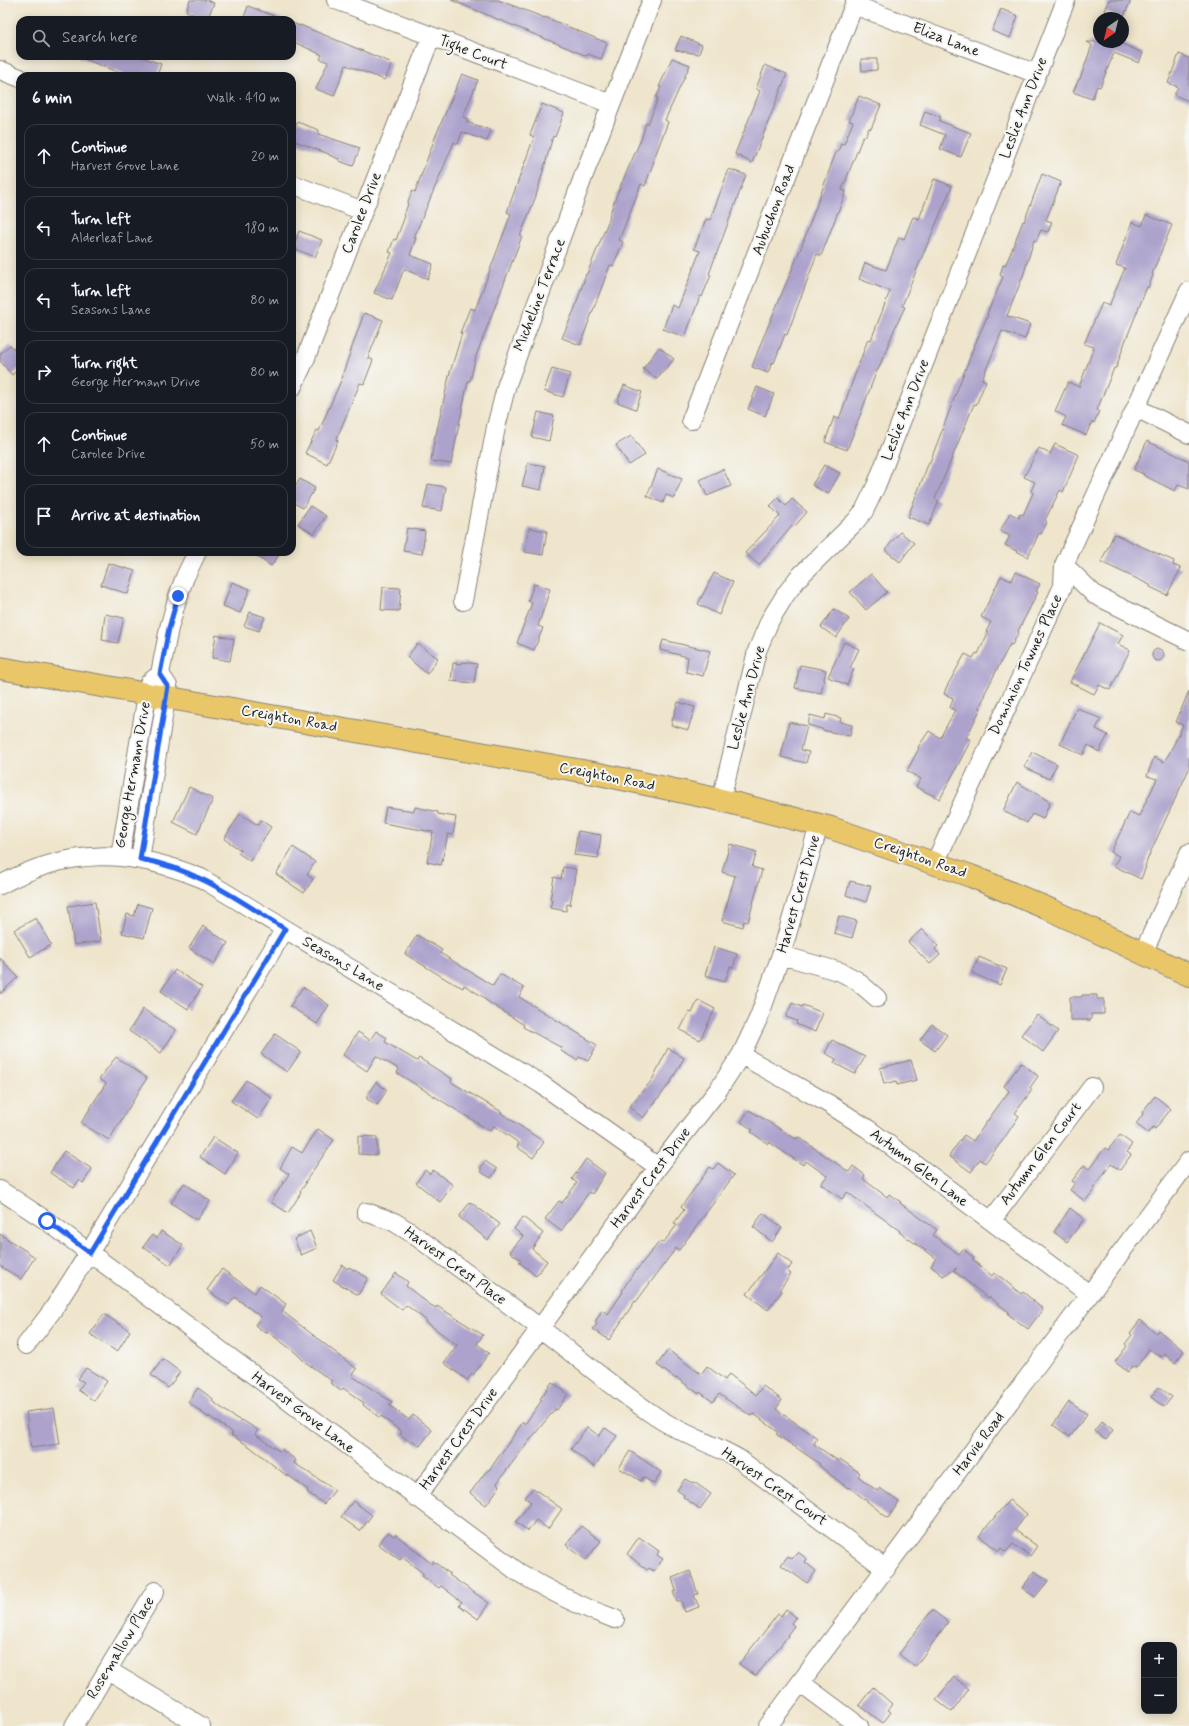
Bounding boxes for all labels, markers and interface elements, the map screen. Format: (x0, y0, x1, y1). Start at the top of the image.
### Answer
north arrow (1093, 12, 1129, 48)
search box (16, 16, 296, 60)
street label: Eliza Lane (909, 18, 983, 62)
icon: search (30, 27, 52, 49)
text: Search here (62, 28, 138, 48)
street label: Tighe Court (435, 31, 510, 76)
street label: Leslie Ann Drive (995, 54, 1053, 162)
text: 6 min (32, 87, 72, 109)
text: Walk · 410 m (207, 90, 280, 107)
text: Continue (71, 138, 127, 158)
icon: ahead (33, 145, 55, 167)
text: 20 m (251, 148, 279, 165)
text: Harvest Grove Lane (71, 158, 179, 175)
street label: Aubuchon Road (748, 162, 800, 258)
street label: Carolee Drive (337, 169, 387, 257)
text: Turn left (71, 210, 131, 230)
icon: left (33, 217, 55, 239)
text: 180 m (244, 220, 279, 237)
text: Alderleaf Lane (71, 230, 153, 247)
street label: Micheline Terrace (509, 236, 571, 354)
text: Turn left (71, 282, 131, 302)
icon: left (33, 289, 55, 311)
text: 80 m (250, 292, 279, 309)
text: Seasons Lane (71, 302, 151, 319)
text: Turn right (71, 354, 138, 374)
street label: Leslie Ann Drive (877, 356, 935, 464)
icon: right (33, 361, 55, 383)
text: 80 m (250, 364, 279, 381)
text: George Hermann Drive (71, 374, 200, 391)
text: Continue (71, 426, 127, 446)
icon: ahead (33, 433, 55, 455)
text: 50 m (250, 436, 279, 453)
text: Carolee Drive (71, 446, 145, 463)
icon: arrive (33, 505, 55, 527)
text: Arrive at destination (71, 506, 200, 526)
route end (169, 587, 187, 605)
street label: Dominion Townes Place (985, 591, 1068, 739)
street label: Leslie Ann Drive (723, 643, 771, 752)
street label: George Hermann Drive (110, 700, 157, 850)
street label: Creighton Road (239, 701, 339, 737)
street label: Creighton Road (557, 758, 657, 796)
street label: Harvest Crest Drive (773, 832, 825, 955)
street label: Creighton Road (871, 833, 969, 883)
street label: Seasons Lane (298, 932, 388, 996)
street label: Autumn Glen Court (996, 1098, 1087, 1210)
street label: Harvest Crest Drive (606, 1123, 696, 1233)
street label: Autumn Glen Lane (866, 1124, 972, 1212)
route start (38, 1212, 56, 1230)
street label: Harvest Crest Place (400, 1222, 510, 1310)
street label: Harvest Grove Lane (247, 1367, 359, 1459)
street label: Harvest Crest Drive (415, 1384, 503, 1494)
street label: Harvie Road (949, 1408, 1009, 1480)
street label: Harvest Crest Court (717, 1443, 831, 1531)
street label: Rosemallow Place (82, 1593, 160, 1703)
map controls (1141, 1642, 1177, 1714)
button: + (1141, 1642, 1177, 1678)
button: − (1141, 1678, 1177, 1714)

